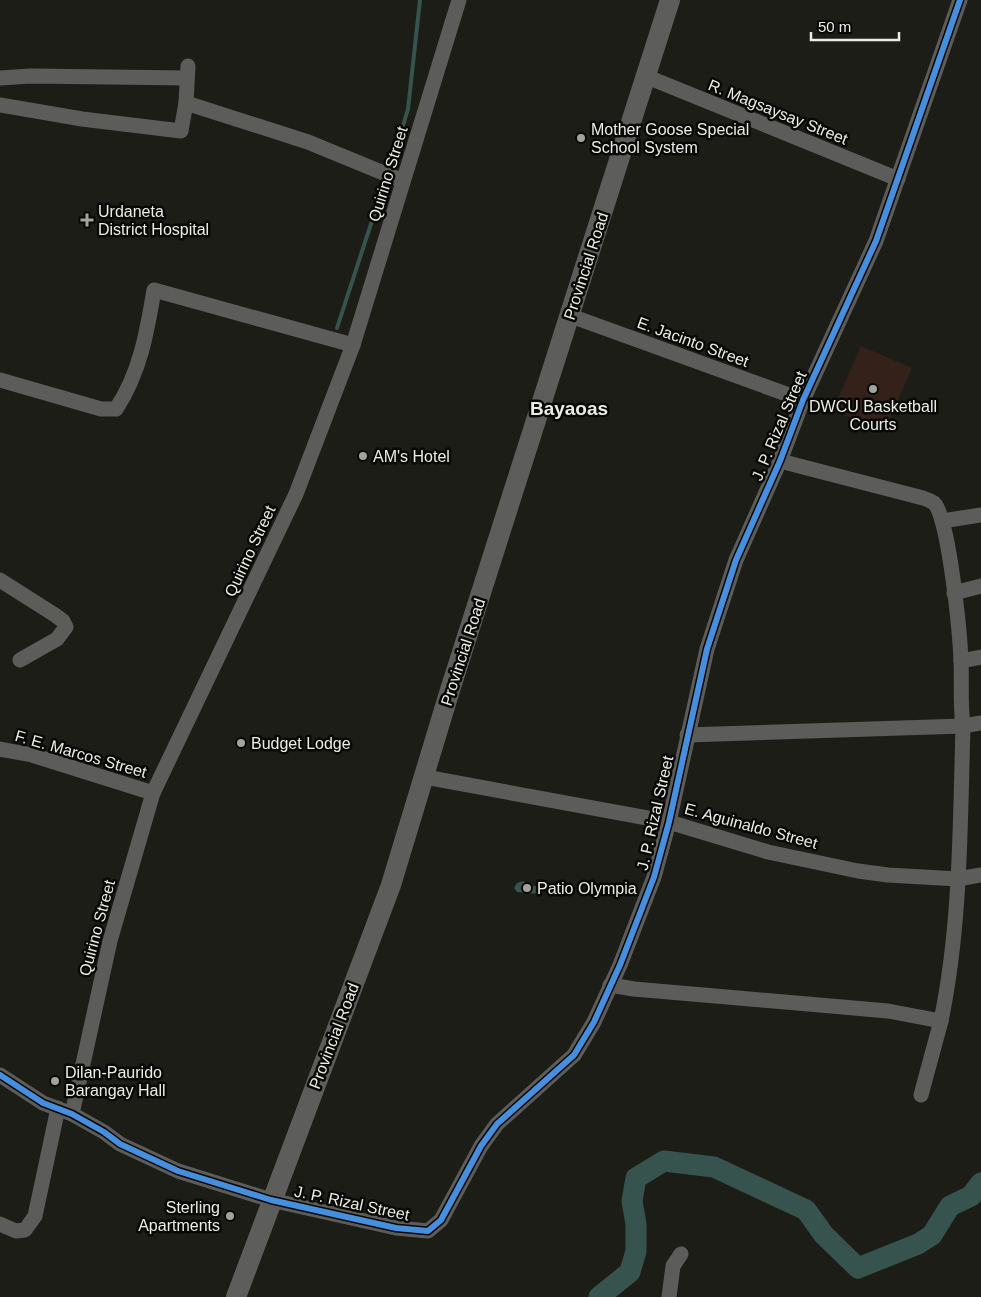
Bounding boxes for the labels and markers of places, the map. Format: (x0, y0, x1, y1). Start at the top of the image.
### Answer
place label: Mother Goose Special School System (591, 121, 749, 156)
marker: Mother Goose Special School System (575, 132, 587, 144)
place label: Urdaneta District Hospital (98, 203, 209, 238)
marker: Urdaneta District Hospital (80, 213, 94, 227)
marker: DWCU Basketball Courts (867, 383, 879, 395)
place label: DWCU Basketball Courts (809, 398, 937, 433)
place label: AM's Hotel (373, 448, 450, 465)
marker: AM's Hotel (357, 450, 369, 462)
place label: Budget Lodge (251, 735, 351, 752)
marker: Budget Lodge (235, 737, 247, 749)
place label: Patio Olympia (537, 880, 637, 897)
marker: Patio Olympia (521, 882, 533, 894)
place label: Dilan-Paurido Barangay Hall (65, 1064, 166, 1099)
marker: Dilan-Paurido Barangay Hall (49, 1075, 61, 1087)
place label: Sterling Apartments (138, 1199, 220, 1234)
marker: Sterling Apartments (224, 1210, 236, 1222)

